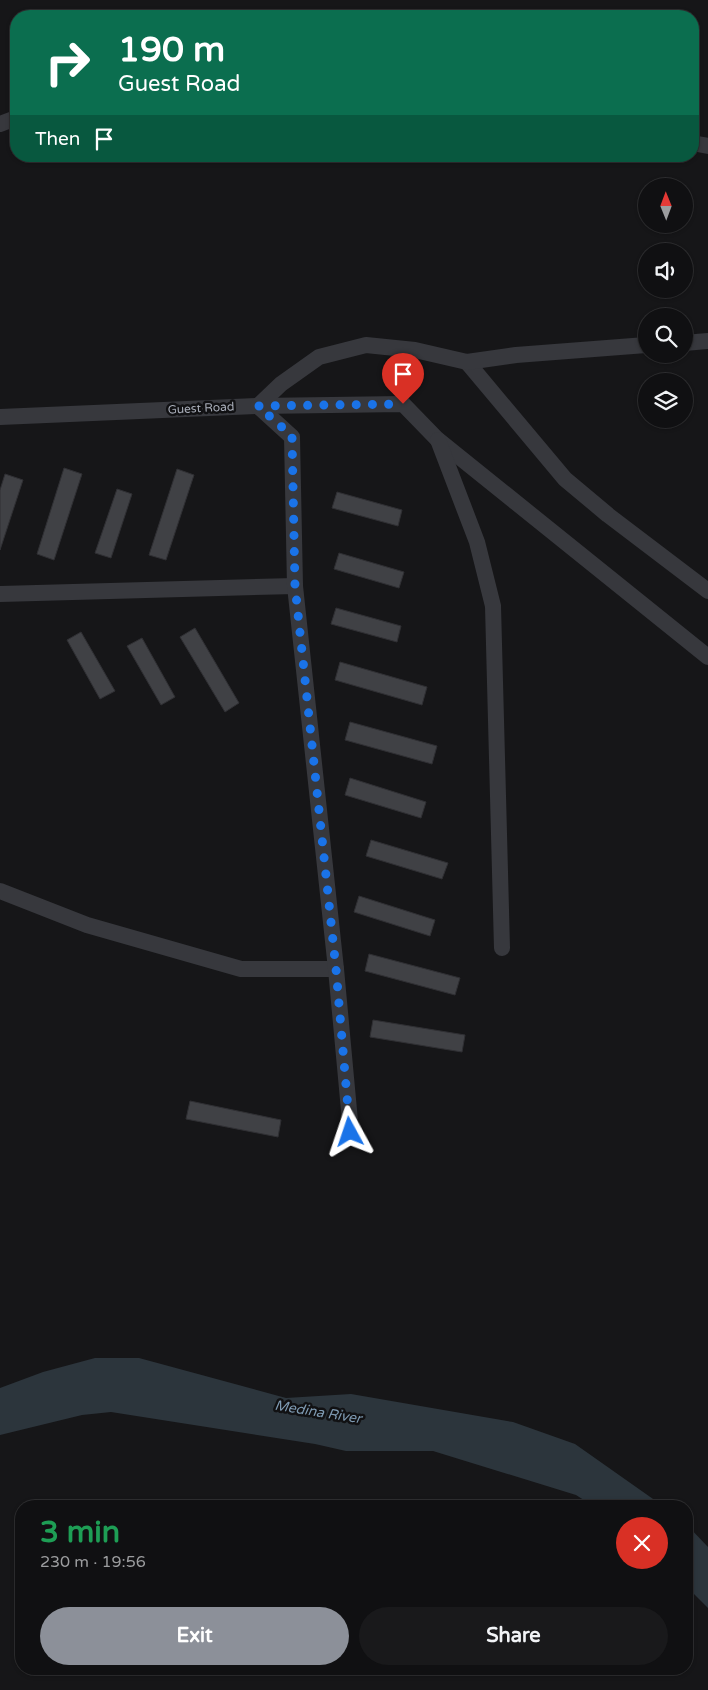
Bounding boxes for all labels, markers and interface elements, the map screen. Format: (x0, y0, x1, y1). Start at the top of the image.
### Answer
text: 190 m (118, 29, 225, 71)
icon: right (35, 30, 100, 95)
text: Guest Road (118, 71, 240, 97)
icon: arrive (90, 125, 118, 153)
text: Then (35, 128, 80, 150)
north arrow (638, 178, 692, 232)
map controls (638, 178, 693, 428)
button: sound (638, 243, 693, 298)
button: search (638, 308, 693, 363)
pin (382, 353, 424, 404)
icon: arrive (389, 360, 417, 388)
button: layers (638, 373, 693, 428)
street label: Guest Road (167, 399, 235, 417)
position arrow (323, 1105, 375, 1157)
water label: Medina River (273, 1397, 364, 1428)
text: 3 min (40, 1514, 120, 1551)
button: close (616, 1517, 668, 1569)
text: 230 m · 19:56 (40, 1552, 146, 1572)
button: Exit (40, 1607, 349, 1665)
button: Share (359, 1607, 668, 1665)

